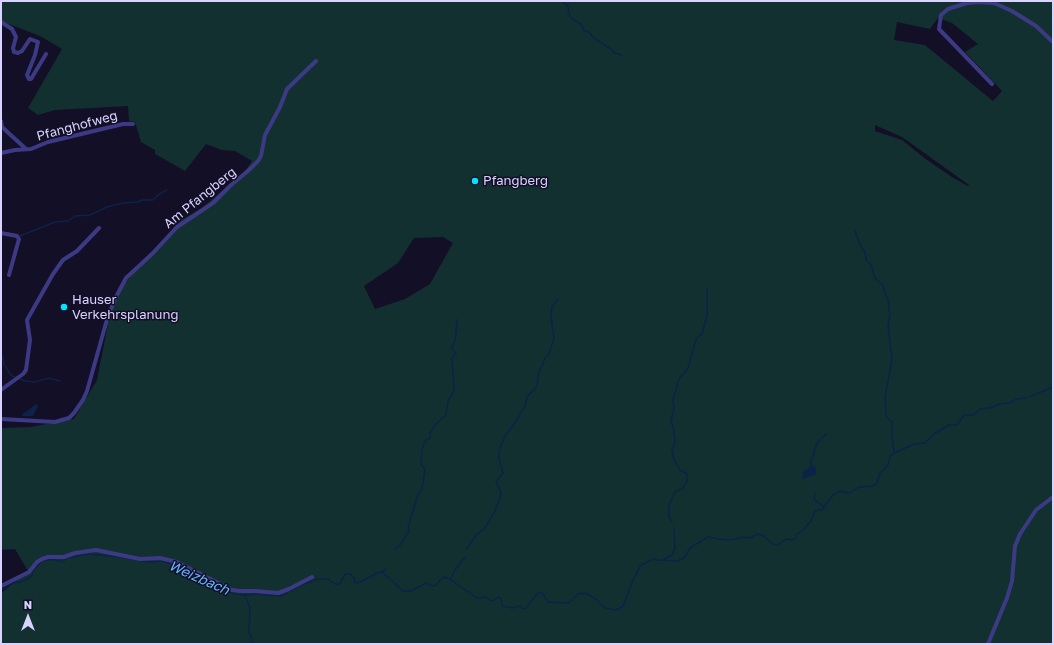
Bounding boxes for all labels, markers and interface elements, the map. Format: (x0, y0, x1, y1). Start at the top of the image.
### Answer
street label: Pfanghofweg (35, 108, 119, 144)
street label: Am Pfangberg (161, 164, 239, 232)
place label: Pfangberg (483, 173, 548, 189)
marker: Pfangberg (470, 176, 480, 186)
place label: Hauser Verkehrsplanung (72, 292, 178, 323)
marker: Hauser Verkehrsplanung (59, 302, 69, 312)
water label: Weizbach (166, 557, 232, 599)
north arrow (8, 597, 48, 637)
text: N (24, 598, 32, 611)

